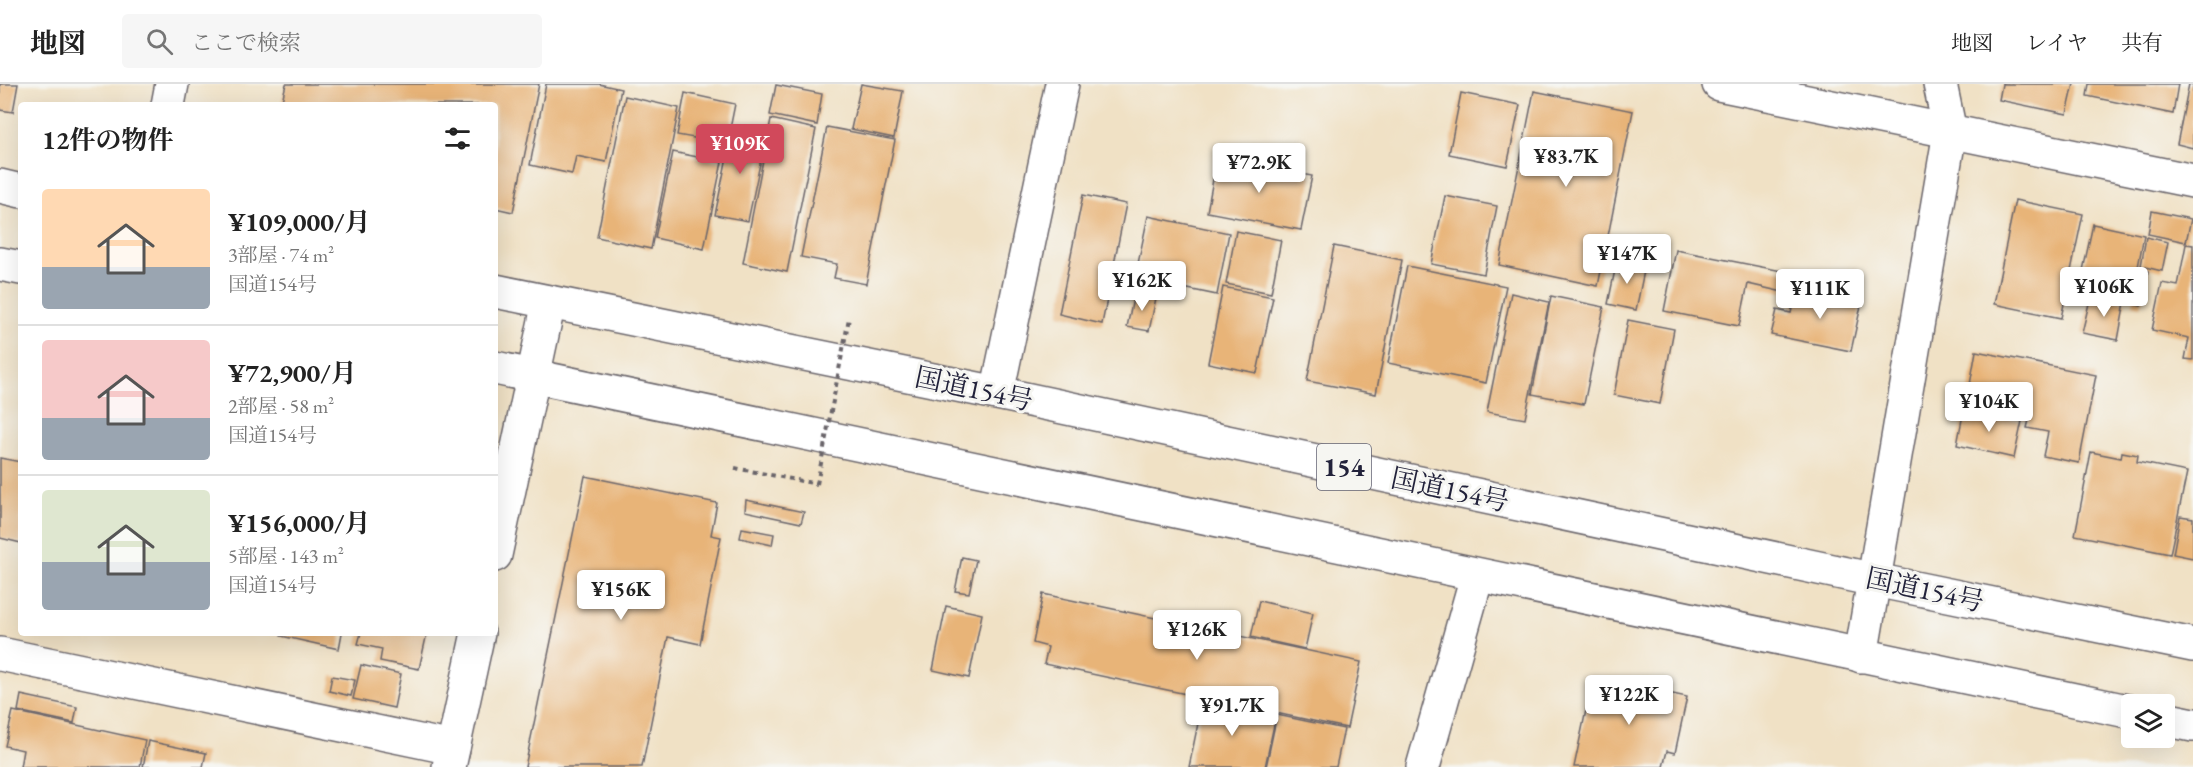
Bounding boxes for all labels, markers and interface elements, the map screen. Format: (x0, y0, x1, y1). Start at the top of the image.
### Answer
search box (122, 14, 542, 68)
text: 地図 (30, 25, 86, 61)
icon: search (143, 25, 176, 58)
text: ここで検索 (191, 28, 301, 57)
text: 地図 (1951, 29, 1993, 56)
text: レイヤ (2026, 29, 2088, 56)
text: 共有 (2121, 29, 2163, 56)
icon: filters (441, 122, 474, 155)
text: 12件の物件 (42, 123, 174, 157)
pin: ¥109K (698, 124, 782, 175)
text: ¥109K (710, 130, 770, 156)
pin: ¥83.7K (1517, 137, 1615, 188)
pin: ¥72.9K (1210, 143, 1308, 194)
text: ¥83.7K (1534, 143, 1599, 169)
text: ¥72.9K (1227, 149, 1292, 175)
text: ¥109,000/月 (228, 205, 370, 239)
icon: home (90, 213, 162, 285)
pin: ¥147K (1585, 234, 1669, 285)
text: ¥147K (1597, 240, 1657, 266)
text: 3部屋 · 74 m² (228, 242, 334, 268)
pin: ¥162K (1100, 261, 1184, 312)
text: ¥162K (1112, 267, 1172, 293)
pin: ¥106K (2062, 267, 2146, 318)
pin: ¥111K (1778, 269, 1862, 320)
text: 国道154号 (228, 271, 317, 297)
text: ¥106K (2074, 273, 2134, 299)
text: ¥111K (1790, 275, 1850, 301)
text: ¥72,900/月 (228, 356, 357, 390)
street label: 国道154号 (912, 359, 1036, 418)
icon: home (90, 364, 162, 436)
pin: ¥104K (1947, 382, 2031, 433)
text: ¥104K (1959, 388, 2019, 414)
text: 2部屋 · 58 m² (228, 393, 334, 419)
text: 国道154号 (228, 422, 317, 448)
road number: 154 (1317, 444, 1371, 490)
street label: 国道154号 (1388, 460, 1512, 519)
text: ¥156,000/月 (228, 506, 370, 540)
icon: home (90, 514, 162, 586)
text: 5部屋 · 143 m² (228, 543, 344, 569)
street label: 国道154号 (1863, 560, 1987, 619)
pin: ¥156K (579, 570, 663, 621)
text: 国道154号 (228, 572, 317, 598)
text: ¥156K (591, 576, 651, 602)
pin: ¥126K (1155, 610, 1239, 661)
text: ¥126K (1167, 616, 1227, 642)
pin: ¥122K (1587, 675, 1671, 726)
text: ¥122K (1599, 681, 1659, 707)
pin: ¥91.7K (1183, 686, 1281, 737)
text: ¥91.7K (1200, 692, 1265, 718)
map controls (2121, 694, 2175, 748)
button: layers (2121, 694, 2175, 748)

